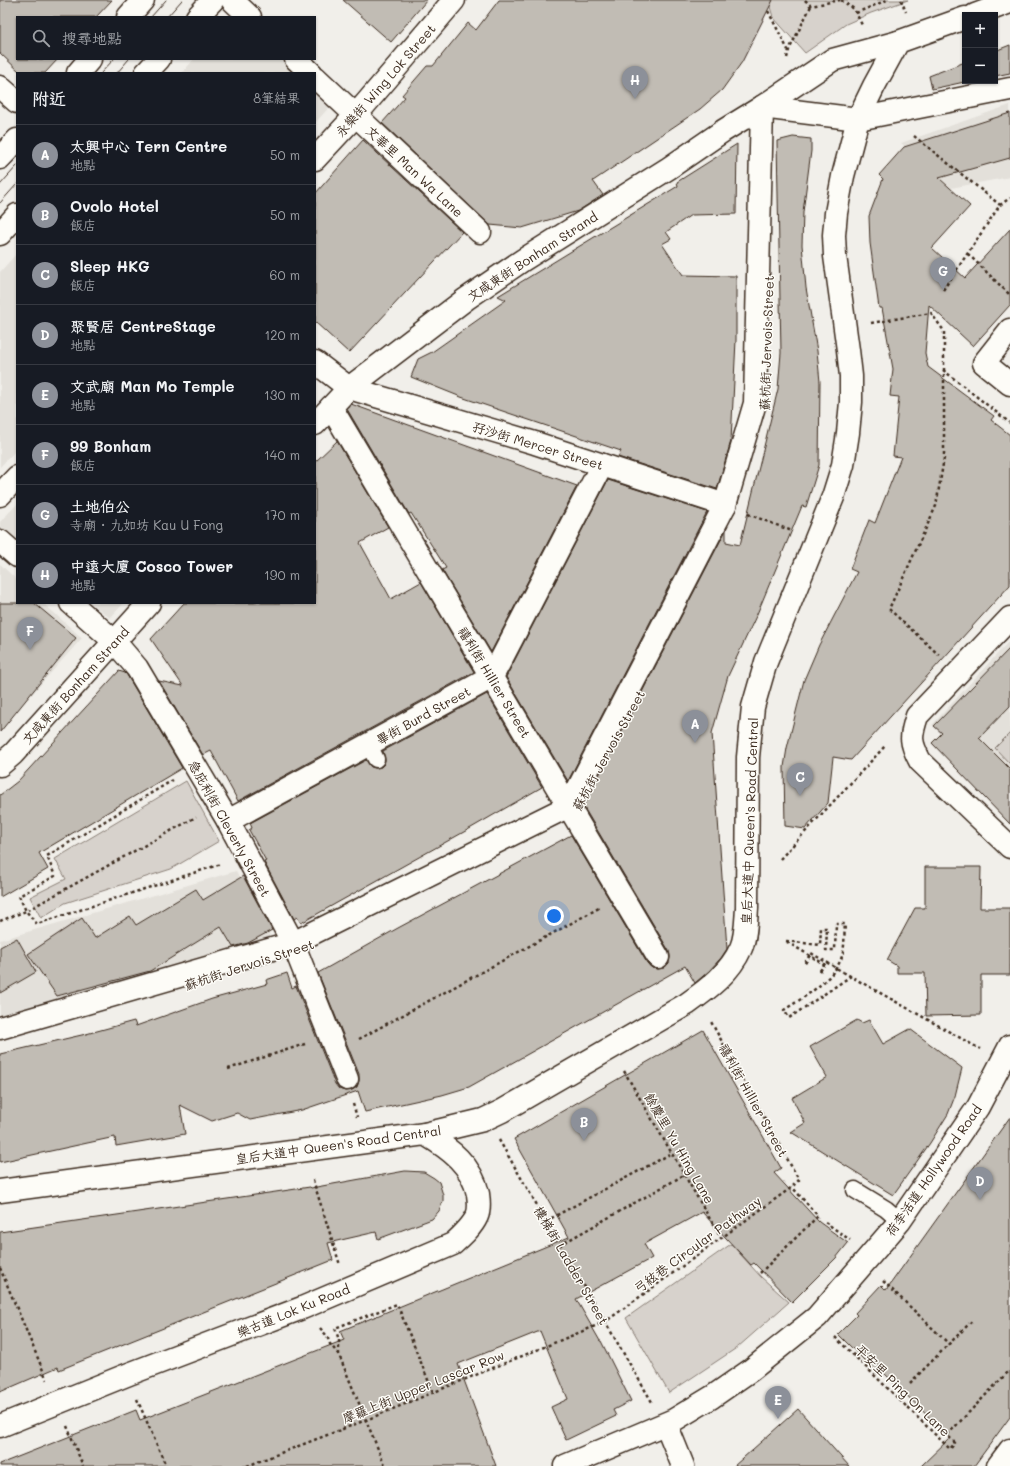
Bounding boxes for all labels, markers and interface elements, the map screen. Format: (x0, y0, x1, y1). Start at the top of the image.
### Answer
map controls (962, 12, 998, 84)
button: + (962, 12, 998, 48)
search box (16, 16, 316, 60)
street label: 永樂街 Wing Lok Street (331, 20, 439, 140)
icon: search (30, 27, 52, 49)
text: 搜尋地點 (62, 28, 122, 48)
button: − (962, 48, 998, 84)
pin: H (622, 66, 648, 99)
text: 附近 (32, 87, 66, 109)
text: 8筆結果 (253, 89, 300, 106)
street label: 文華里 Man Wa Lane (363, 122, 467, 220)
text: 太興中心 Tern Centre (70, 136, 227, 156)
text: A (40, 146, 50, 163)
text: 50 m (270, 146, 300, 163)
text: 地點 (70, 156, 96, 173)
text: Ovolo Hotel (70, 196, 159, 216)
text: B (41, 206, 49, 223)
text: 50 m (270, 206, 300, 223)
street label: 文咸東街 Bonham Strand (464, 207, 600, 305)
text: 飯店 (70, 216, 96, 233)
text: Sleep HKG (70, 256, 150, 276)
pin: G (930, 257, 956, 290)
text: C (40, 266, 50, 283)
text: 60 m (270, 266, 300, 283)
street label: 蘇杭街 Jervois Street (755, 275, 777, 411)
text: 飯店 (70, 276, 96, 293)
text: 聚賢居 CentreStage (70, 316, 216, 336)
text: D (40, 326, 50, 343)
text: 120 m (264, 326, 300, 343)
text: 地點 (70, 336, 96, 353)
text: 文武廟 Man Mo Temple (70, 376, 235, 396)
text: E (41, 386, 49, 403)
text: 130 m (264, 386, 300, 403)
text: 地點 (70, 396, 96, 413)
street label: 孖沙街 Mercer Street (471, 417, 606, 473)
text: 99 Bonham (70, 436, 151, 456)
text: F (41, 446, 49, 463)
text: 140 m (264, 446, 300, 463)
text: 飯店 (70, 456, 96, 473)
text: 土地伯公 (70, 496, 130, 516)
text: G (40, 506, 50, 523)
text: 170 m (264, 506, 300, 523)
text: 寺廟 · 九如坊 Kau U Fong (70, 516, 223, 533)
text: 中遠大廈 Cosco Tower (70, 556, 233, 576)
text: H (40, 566, 50, 583)
text: 190 m (264, 566, 300, 583)
text: 地點 (70, 576, 96, 593)
pin: F (17, 617, 43, 650)
street label: 文咸東街 Bonham Strand (18, 623, 132, 747)
street label: 禧利街 Hillier Street (455, 623, 535, 741)
street label: 畢街 Burd Street (373, 682, 474, 748)
street label: 蘇杭街 Jervois Street (568, 686, 648, 813)
pin: A (682, 710, 708, 743)
street label: 皇后大道中 Queen's Road Central (737, 717, 761, 925)
street label: 急庇利街 Cleverly Street (185, 757, 275, 900)
pin: C (787, 763, 813, 796)
your location (544, 906, 564, 926)
street label: 蘇杭街 Jervois Street (182, 935, 316, 993)
street label: 禧利街 Hillier Street (716, 1040, 792, 1160)
street label: 餘慶里 Yu Hing Lane (641, 1090, 719, 1206)
street label: 荷李活道 Hollywood Road (881, 1101, 985, 1239)
pin: B (571, 1108, 597, 1141)
street label: 皇后大道中 Queen's Road Central (234, 1121, 442, 1167)
pin: D (967, 1167, 993, 1200)
street label: 弓絃巷 Circular Pathway (630, 1192, 764, 1296)
street label: 樓梯街 Ladder Street (531, 1202, 613, 1328)
street label: 樂古道 Lok Ku Road (234, 1280, 352, 1340)
street label: 平安里 Ping On Lane (852, 1340, 954, 1440)
street label: 摩羅上街 Upper Lascar Row (339, 1346, 507, 1426)
pin: E (765, 1386, 791, 1419)

